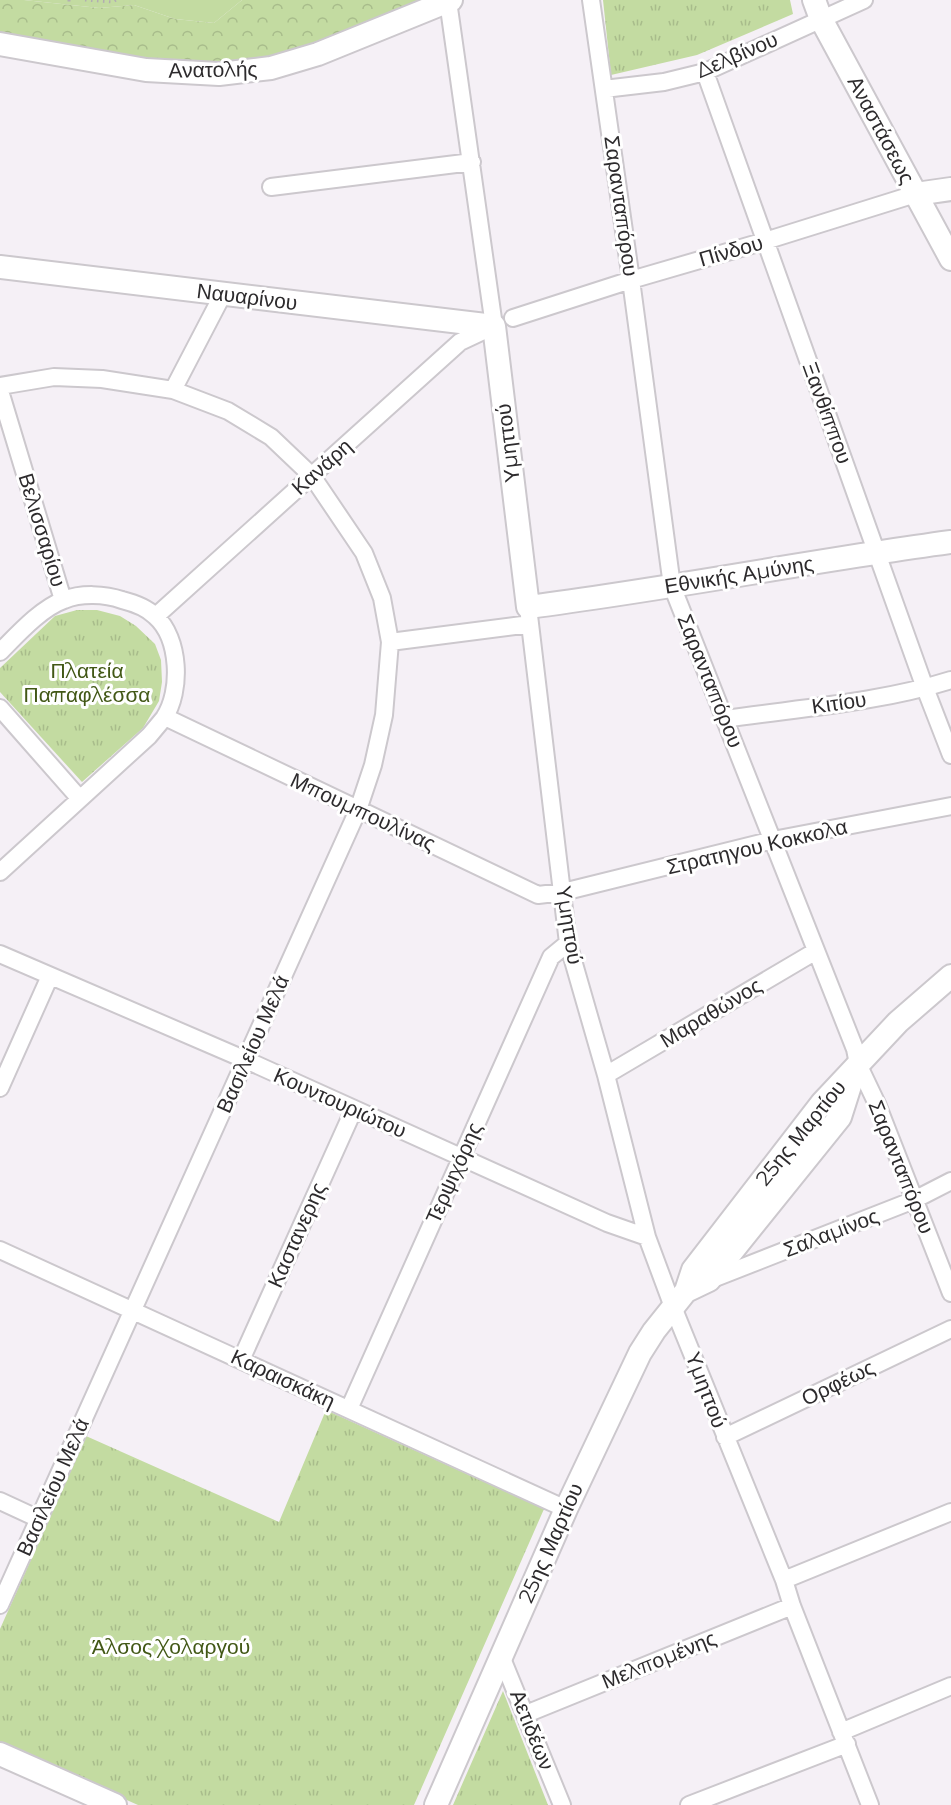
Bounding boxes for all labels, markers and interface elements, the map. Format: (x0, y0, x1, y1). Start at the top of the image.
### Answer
street label: Δελβίνου (692, 26, 781, 83)
street label: Ανατολής (168, 56, 258, 83)
street label: Αναστάσεως (843, 72, 920, 188)
street label: Σαρανταπόρου (599, 134, 644, 278)
street label: Πίνδου (696, 230, 766, 272)
street label: Ναυαρίνου (195, 278, 299, 315)
street label: Ξανθίππου (798, 359, 857, 467)
street label: Υμηττού (490, 402, 525, 484)
street label: Κανάρη (286, 433, 357, 500)
street label: Βελισσαρίου (13, 470, 72, 590)
street label: Εθνικής Αμύνης (663, 550, 815, 599)
street label: Σαρανταπόρου (672, 610, 749, 751)
park label: Πλατεία Παπαφλέσσα (23, 658, 151, 707)
street label: Κιτίου (810, 686, 868, 719)
street label: Μπουμπουλίνας (287, 767, 440, 856)
street label: Στρατηγου Κοκκολα (664, 814, 850, 879)
street label: Υμηττού (551, 884, 588, 966)
street label: Βασιλείου Μελά (211, 971, 294, 1117)
street label: Μαραθώνος (655, 972, 766, 1053)
street label: Κουντουριώτου (270, 1062, 410, 1143)
street label: 25ης Μαρτίου (750, 1075, 851, 1190)
street label: Σαρανταπόρου (863, 1096, 940, 1237)
street label: Τερψιχόρης (420, 1118, 487, 1227)
street label: Καστανερης (262, 1178, 331, 1291)
street label: Σαλαμίνος (780, 1203, 882, 1262)
street label: Καραισκάκη (227, 1344, 339, 1414)
street label: Υμηττού (681, 1348, 732, 1431)
street label: Ορφέως (797, 1354, 878, 1411)
street label: Βασιλείου Μελά (11, 1414, 94, 1560)
street label: 25ης Μαρτίου (513, 1479, 588, 1607)
street label: Μελπομένης (598, 1625, 720, 1694)
park label: Άλσος Χολαργού (92, 1634, 250, 1659)
street label: Αετιδέων (505, 1686, 560, 1774)

